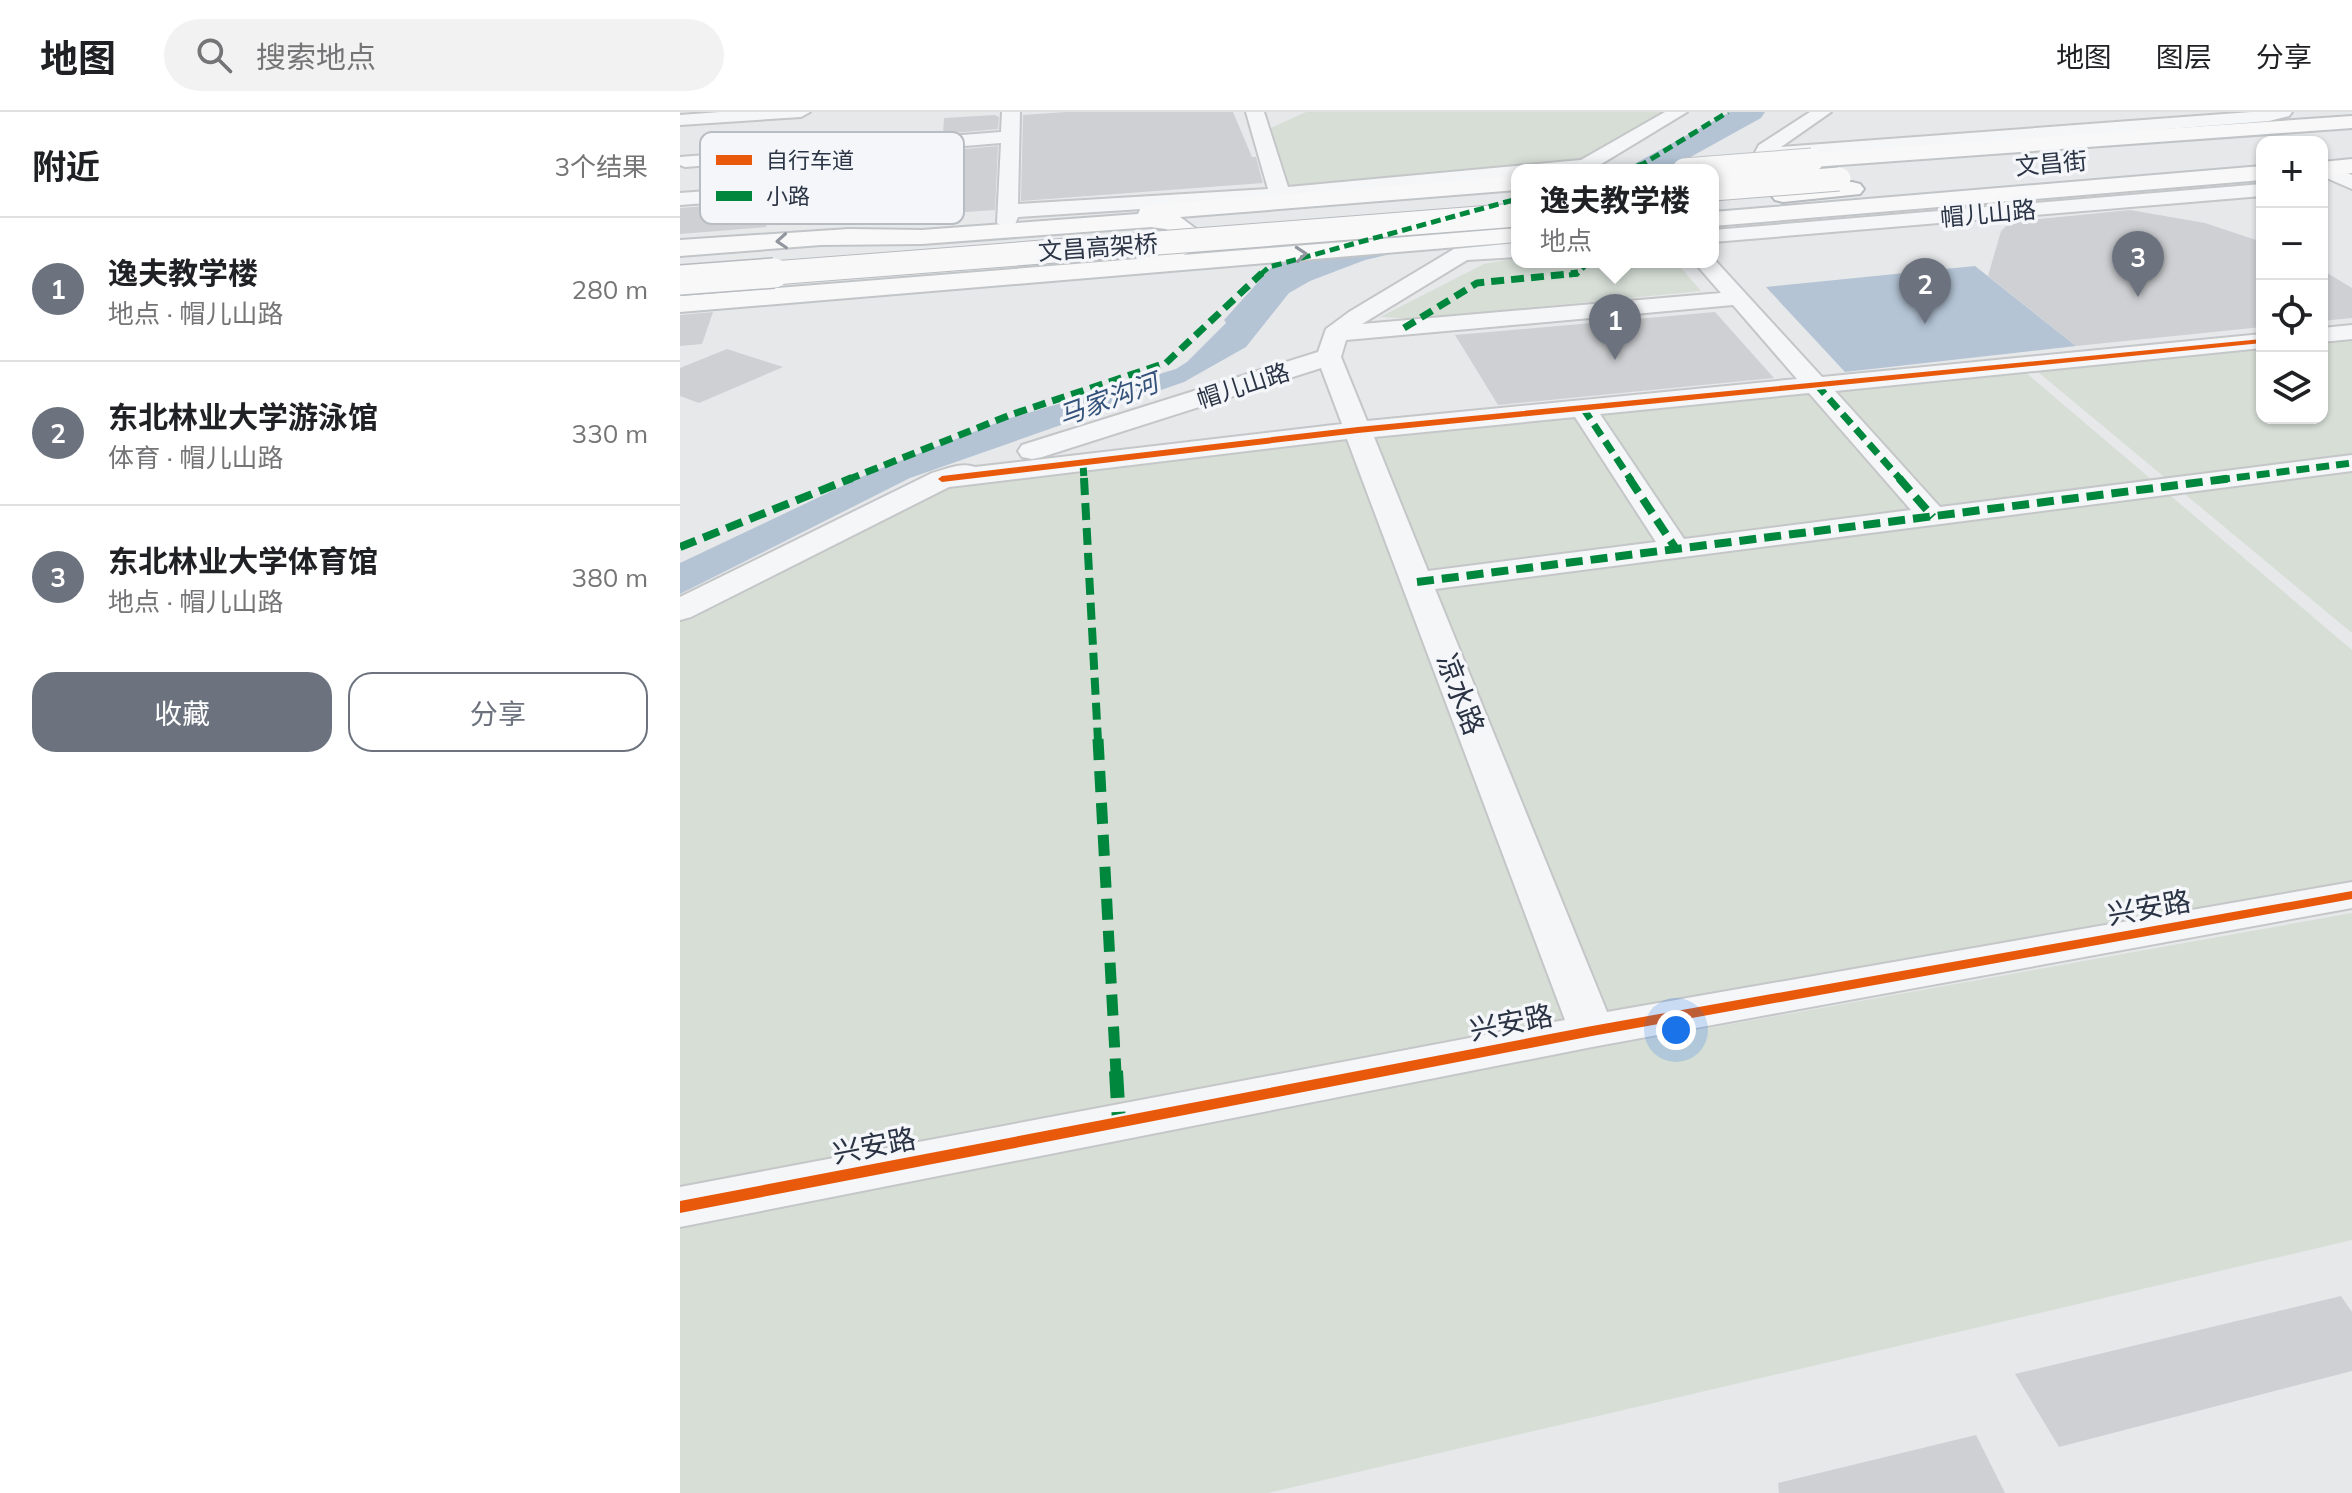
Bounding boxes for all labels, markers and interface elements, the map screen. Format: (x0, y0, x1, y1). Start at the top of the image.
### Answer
search box (164, 19, 724, 91)
icon: search (192, 33, 236, 77)
text: 地图 (40, 34, 116, 82)
text: 搜索地点 (256, 38, 376, 76)
text: 地图 (2056, 39, 2112, 74)
text: 图层 (2156, 39, 2212, 74)
text: 分享 (2256, 39, 2312, 74)
legend (700, 132, 964, 224)
map controls (2256, 136, 2328, 424)
button: + (2256, 136, 2328, 208)
text: 附近 (32, 145, 100, 188)
street label: 文昌街 (2014, 145, 2088, 181)
text: 自行车道 (766, 146, 854, 174)
text: 3个结果 (554, 150, 648, 183)
popup (1511, 164, 1719, 268)
text: 逸夫教学楼 (1540, 181, 1690, 219)
text: 小路 (766, 182, 810, 210)
street label: 帽儿山路 (1939, 194, 2037, 232)
button: − (2256, 208, 2328, 280)
text: 地点 (1540, 224, 1592, 257)
street label: 文昌高架桥 (1037, 228, 1159, 266)
pin: 3 (2112, 231, 2164, 297)
one-way arrow (775, 232, 788, 249)
one-way arrow (1295, 246, 1308, 263)
text: 逸夫教学楼 (108, 254, 258, 292)
pin: 2 (1899, 258, 1951, 324)
text: 1 (50, 273, 66, 306)
text: 280 m (572, 273, 648, 306)
button: locate (2256, 280, 2328, 352)
pin: 1 (1589, 294, 1641, 360)
text: 地点 · 帽儿山路 (108, 297, 284, 330)
button: layers (2256, 352, 2328, 424)
street label: 帽儿山路 (1193, 356, 1293, 414)
water label: 马家沟河 (1053, 364, 1167, 432)
text: 东北林业大学游泳馆 (108, 398, 378, 436)
text: 2 (50, 417, 66, 450)
text: 330 m (572, 417, 648, 450)
text: 体育 · 帽儿山路 (108, 441, 284, 474)
text: 东北林业大学体育馆 (108, 542, 378, 580)
text: 3 (50, 561, 66, 594)
text: 380 m (572, 561, 648, 594)
text: 地点 · 帽儿山路 (108, 585, 284, 618)
street label: 凉水路 (1430, 649, 1492, 739)
button: 收藏 (32, 672, 332, 752)
button: 分享 (348, 672, 648, 752)
street label: 兴安路 (2105, 882, 2193, 932)
street label: 兴安路 (1466, 997, 1556, 1047)
your location (1656, 1010, 1696, 1050)
street label: 兴安路 (829, 1120, 919, 1170)

